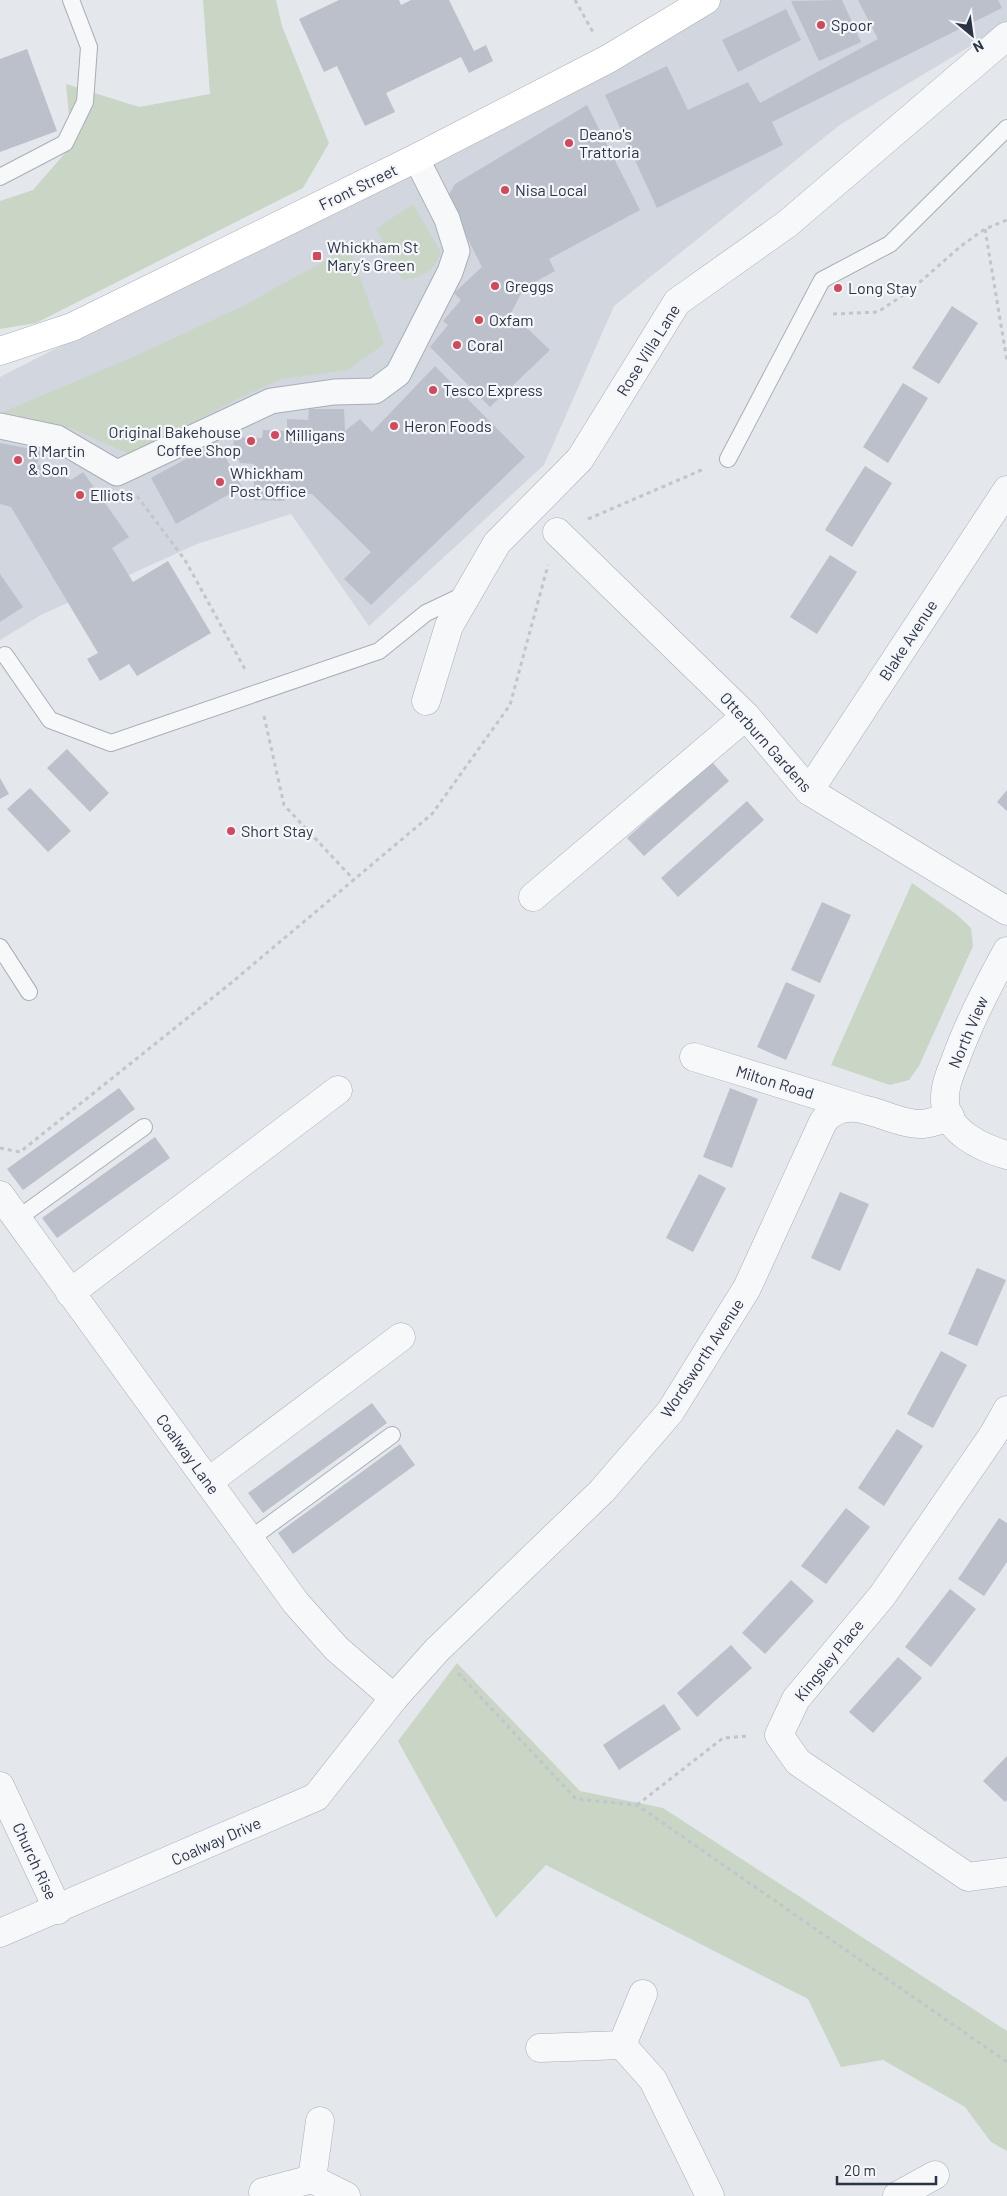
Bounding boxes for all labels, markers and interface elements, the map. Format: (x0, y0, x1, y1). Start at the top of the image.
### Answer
north arrow (947, 10, 997, 60)
place label: Spoor (831, 15, 873, 34)
marker: Spoor (815, 19, 827, 31)
text: N (970, 37, 987, 56)
place label: Deano's Trattoria (579, 124, 639, 161)
marker: Deano's Trattoria (563, 137, 575, 149)
street label: Front Street (316, 159, 400, 214)
place label: Nisa Local (515, 180, 587, 199)
marker: Nisa Local (499, 184, 511, 196)
place label: Whickham St Mary’s Green (327, 237, 419, 274)
marker: Whickham St Mary’s Green (311, 250, 323, 262)
place label: Greggs (505, 276, 554, 295)
place label: Long Stay (848, 278, 917, 297)
marker: Greggs (489, 280, 501, 292)
marker: Long Stay (832, 282, 844, 294)
street label: Rose Villa Lane (612, 300, 683, 399)
place label: Oxfam (489, 310, 533, 329)
marker: Oxfam (473, 314, 485, 326)
place label: Coral (467, 335, 503, 354)
marker: Coral (451, 339, 463, 351)
place label: Tesco Express (443, 380, 543, 399)
marker: Tesco Express (427, 384, 439, 396)
place label: Heron Foods (404, 416, 492, 435)
marker: Heron Foods (388, 420, 400, 432)
place label: Original Bakehouse Coffee Shop (108, 422, 241, 459)
place label: Milligans (285, 425, 345, 444)
marker: Milligans (269, 429, 281, 441)
marker: Original Bakehouse Coffee Shop (245, 435, 257, 447)
place label: R Martin & Son (28, 441, 85, 478)
marker: R Martin & Son (12, 454, 24, 466)
place label: Whickham Post Office (230, 463, 306, 500)
marker: Whickham Post Office (214, 476, 226, 488)
place label: Elliots (90, 485, 133, 504)
marker: Elliots (74, 489, 86, 501)
street label: Blake Avenue (875, 596, 941, 684)
street label: Otterburn Gardens (717, 688, 816, 796)
place label: Short Stay (241, 821, 314, 840)
marker: Short Stay (225, 825, 237, 837)
street label: North View (944, 992, 991, 1071)
street label: Milton Road (734, 1061, 817, 1102)
street label: Wordsworth Avenue (656, 1295, 747, 1421)
street label: Coalway Lane (153, 1410, 224, 1498)
street label: Kingsley Place (790, 1615, 867, 1704)
street label: Coalway Drive (168, 1812, 263, 1869)
street label: Church Rise (9, 1819, 62, 1902)
scale bar (837, 2154, 936, 2186)
text: 20 m (844, 2161, 876, 2179)

